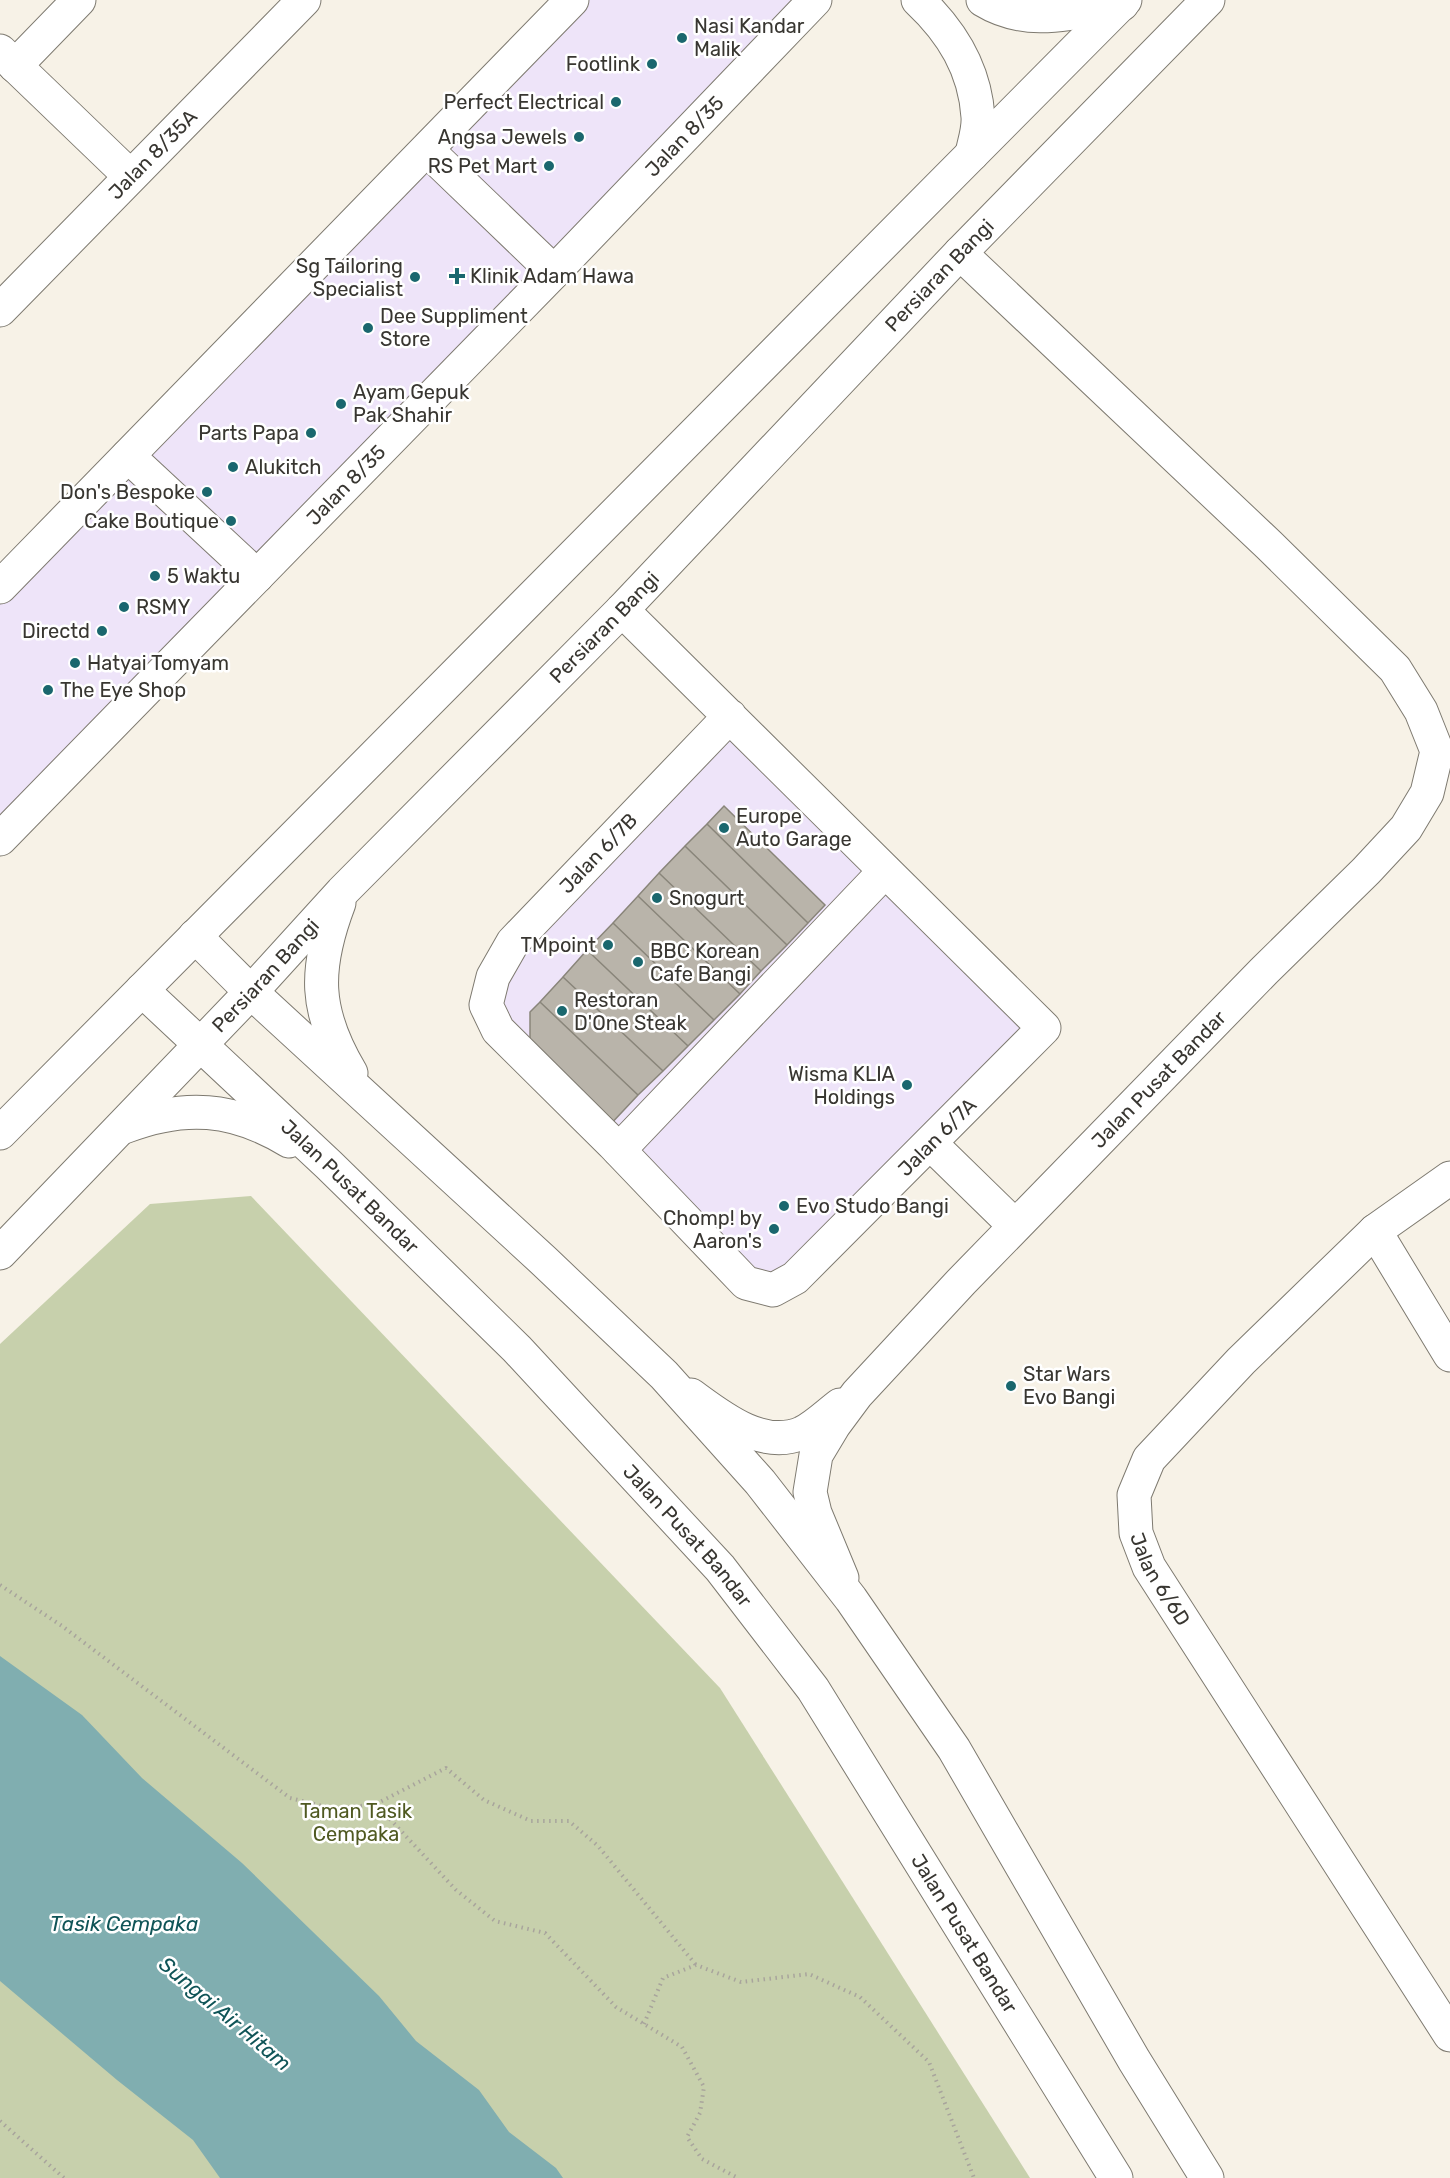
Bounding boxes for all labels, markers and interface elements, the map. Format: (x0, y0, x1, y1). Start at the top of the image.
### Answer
place label: Nasi Kandar Malik (694, 14, 805, 61)
marker: Nasi Kandar Malik (675, 31, 689, 45)
place label: Footlink (566, 52, 641, 76)
marker: Footlink (645, 57, 659, 71)
place label: Perfect Electrical (444, 90, 604, 114)
street label: Jalan 8/35 (640, 91, 729, 182)
marker: Perfect Electrical (609, 95, 623, 109)
street label: Jalan 8/35A (103, 104, 202, 204)
place label: Angsa Jewels (438, 125, 567, 149)
marker: Angsa Jewels (572, 130, 586, 144)
place label: RS Pet Mart (428, 154, 537, 178)
marker: RS Pet Mart (542, 159, 556, 173)
street label: Persiaran Bangi (880, 214, 999, 336)
place label: Sg Tailoring Specialist (296, 254, 403, 301)
place label: Klinik Adam Hawa (470, 264, 634, 288)
marker: Klinik Adam Hawa (448, 267, 466, 285)
marker: Sg Tailoring Specialist (408, 270, 422, 284)
place label: Dee Suppliment Store (380, 304, 528, 351)
marker: Dee Suppliment Store (361, 321, 375, 335)
place label: Ayam Gepuk Pak Shahir (353, 380, 470, 427)
marker: Ayam Gepuk Pak Shahir (334, 397, 348, 411)
place label: Parts Papa (198, 421, 299, 445)
marker: Parts Papa (304, 426, 318, 440)
street label: Jalan 8/35 (301, 440, 390, 530)
place label: Alukitch (245, 455, 322, 479)
marker: Alukitch (226, 460, 240, 474)
place label: Don's Bespoke (60, 480, 195, 504)
marker: Don's Bespoke (200, 485, 214, 499)
place label: Cake Boutique (84, 509, 219, 533)
marker: Cake Boutique (224, 514, 238, 528)
place label: 5 Waktu (167, 564, 240, 588)
street label: Persiaran Bangi (544, 567, 664, 688)
marker: 5 Waktu (148, 569, 162, 583)
place label: RSMY (136, 595, 190, 619)
marker: RSMY (117, 600, 131, 614)
place label: Directd (22, 619, 90, 643)
marker: Directd (95, 624, 109, 638)
place label: Hatyai Tomyam (87, 651, 229, 675)
marker: Hatyai Tomyam (68, 656, 82, 670)
place label: The Eye Shop (60, 678, 186, 702)
marker: The Eye Shop (41, 683, 55, 697)
place label: Europe Auto Garage (736, 804, 852, 851)
street label: Jalan 6/7B (554, 808, 642, 898)
marker: Europe Auto Garage (717, 821, 731, 835)
place label: Snogurt (669, 886, 745, 910)
marker: Snogurt (650, 891, 664, 905)
street label: Persiaran Bangi (207, 914, 324, 1037)
place label: TMpoint (521, 933, 596, 957)
marker: TMpoint (601, 938, 615, 952)
place label: BBC Korean Cafe Bangi (650, 939, 760, 986)
marker: BBC Korean Cafe Bangi (631, 955, 645, 969)
place label: Restoran D'One Steak (574, 988, 687, 1035)
marker: Restoran D'One Steak (555, 1004, 569, 1018)
street label: Jalan Pusat Bandar (1086, 1005, 1231, 1153)
place label: Wisma KLIA Holdings (788, 1062, 895, 1109)
marker: Wisma KLIA Holdings (900, 1078, 914, 1092)
street label: Jalan 6/7A (893, 1093, 981, 1181)
street label: Jalan Pusat Bandar (276, 1114, 424, 1259)
place label: Evo Studo Bangi (796, 1194, 949, 1218)
marker: Evo Studo Bangi (777, 1199, 791, 1213)
place label: Chomp! by Aaron's (663, 1206, 762, 1253)
marker: Chomp! by Aaron's (767, 1222, 781, 1236)
place label: Star Wars Evo Bangi (1023, 1362, 1115, 1409)
marker: Star Wars Evo Bangi (1004, 1379, 1018, 1393)
street label: Jalan Pusat Bandar (618, 1459, 757, 1612)
street label: Jalan 6/6D (1125, 1529, 1195, 1630)
park label: Taman Tasik Cempaka (300, 1799, 413, 1846)
street label: Jalan Pusat Bandar (906, 1850, 1023, 2018)
water label: Tasik Cempaka (50, 1911, 198, 1936)
water label: Sungai Air Hitam (154, 1951, 296, 2076)

